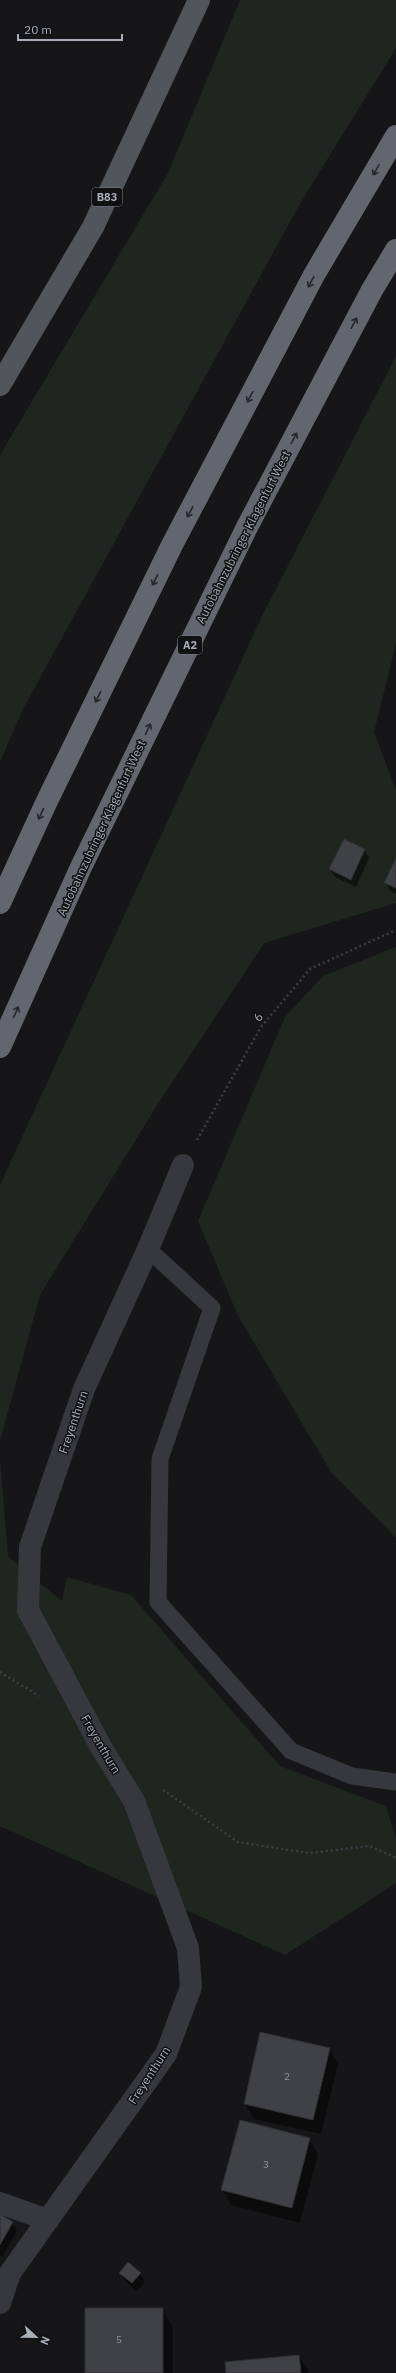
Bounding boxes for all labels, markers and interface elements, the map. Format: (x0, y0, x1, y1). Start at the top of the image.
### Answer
scale bar (18, 16, 122, 42)
text: 20 m (24, 22, 52, 37)
one-way arrow (372, 163, 380, 175)
road number: B83 (92, 188, 122, 206)
one-way arrow (306, 276, 314, 288)
one-way arrow (351, 317, 359, 329)
one-way arrow (246, 391, 253, 403)
one-way arrow (291, 432, 298, 444)
street label: Autobahnzubringer Klagenfurt West (193, 448, 293, 626)
one-way arrow (185, 506, 193, 518)
one-way arrow (151, 574, 158, 586)
road number: A2 (178, 636, 202, 654)
one-way arrow (94, 690, 101, 702)
one-way arrow (145, 724, 152, 736)
street label: Autobahnzubringer Klagenfurt West (54, 738, 148, 918)
one-way arrow (37, 807, 44, 819)
one-way arrow (13, 1006, 20, 1018)
street label: 6 (250, 1009, 266, 1025)
street label: Freyenthurn (55, 1388, 91, 1456)
street label: Freyenthurn (78, 1712, 124, 1776)
street label: Freyenthurn (125, 2043, 173, 2107)
house number: 2 (284, 2070, 290, 2083)
house number: 3 (263, 2158, 269, 2171)
north arrow (16, 2317, 56, 2357)
house number: 5 (116, 2333, 122, 2346)
text: N (37, 2334, 53, 2347)

